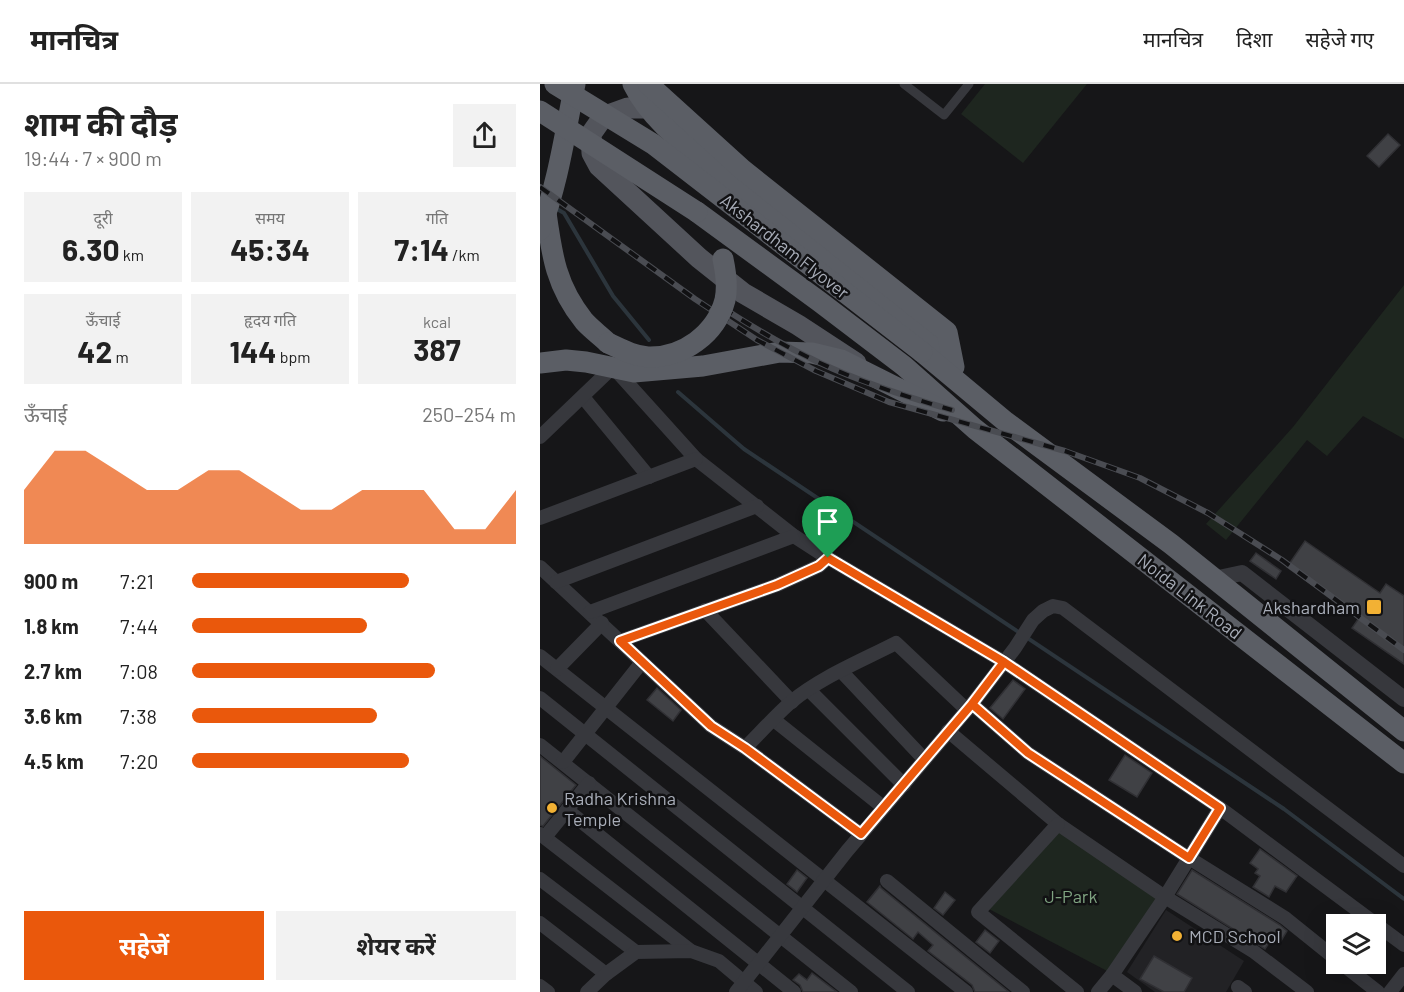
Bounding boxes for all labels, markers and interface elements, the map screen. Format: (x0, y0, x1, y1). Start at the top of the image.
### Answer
text: मानचित्र (30, 22, 118, 56)
text: मानचित्र (1143, 26, 1203, 51)
text: दिशा (1236, 26, 1272, 51)
text: सहेजे गए (1305, 26, 1374, 51)
text: शाम की दौड़ (24, 103, 178, 143)
button: share (453, 104, 516, 167)
text: 19:44 · 7 × 900 m (24, 146, 162, 170)
street label: Akshardham Flyover (716, 189, 854, 303)
text: दूरी (93, 208, 113, 227)
text: समय (255, 208, 285, 227)
text: गति (426, 208, 448, 227)
text: 6.30 (62, 231, 120, 267)
text: 45:34 (230, 231, 310, 267)
text: 7:14 (394, 231, 449, 267)
text: km (120, 245, 144, 264)
text: /km (449, 245, 480, 264)
text: ऊँचाई (86, 310, 120, 329)
text: हृदय गति (244, 310, 296, 329)
text: kcal (423, 312, 451, 331)
text: 387 (413, 331, 461, 367)
text: 42 (77, 333, 112, 369)
text: 144 (230, 333, 276, 369)
text: m (112, 347, 129, 366)
text: bpm (276, 347, 310, 366)
text: ऊँचाई (24, 402, 67, 426)
text: 250–254 m (422, 402, 516, 426)
pin (802, 496, 853, 558)
icon: arrive (811, 505, 844, 538)
street label: Noida Link Road (1134, 549, 1246, 643)
text: 900 m (24, 569, 78, 593)
text: 7:21 (120, 569, 154, 593)
place label: Akshardham (1262, 596, 1360, 618)
marker: Akshardham (1365, 598, 1383, 616)
text: 1.8 km (24, 614, 79, 638)
text: 7:44 (120, 614, 158, 638)
text: 2.7 km (24, 659, 82, 683)
text: 7:08 (120, 659, 158, 683)
text: 3.6 km (24, 704, 82, 728)
text: 7:38 (120, 704, 157, 728)
text: 4.5 km (24, 749, 84, 773)
text: 7:20 (120, 749, 158, 773)
place label: Radha Krishna Temple (564, 787, 676, 830)
marker: Radha Krishna Temple (545, 801, 559, 815)
park label: J-Park (1045, 885, 1097, 907)
button: सहेजें (24, 911, 264, 980)
button: शेयर करें (276, 911, 516, 980)
map controls (1326, 914, 1386, 974)
button: layers (1326, 914, 1386, 974)
place label: MCD School (1189, 925, 1281, 947)
marker: MCD School (1170, 929, 1184, 943)

